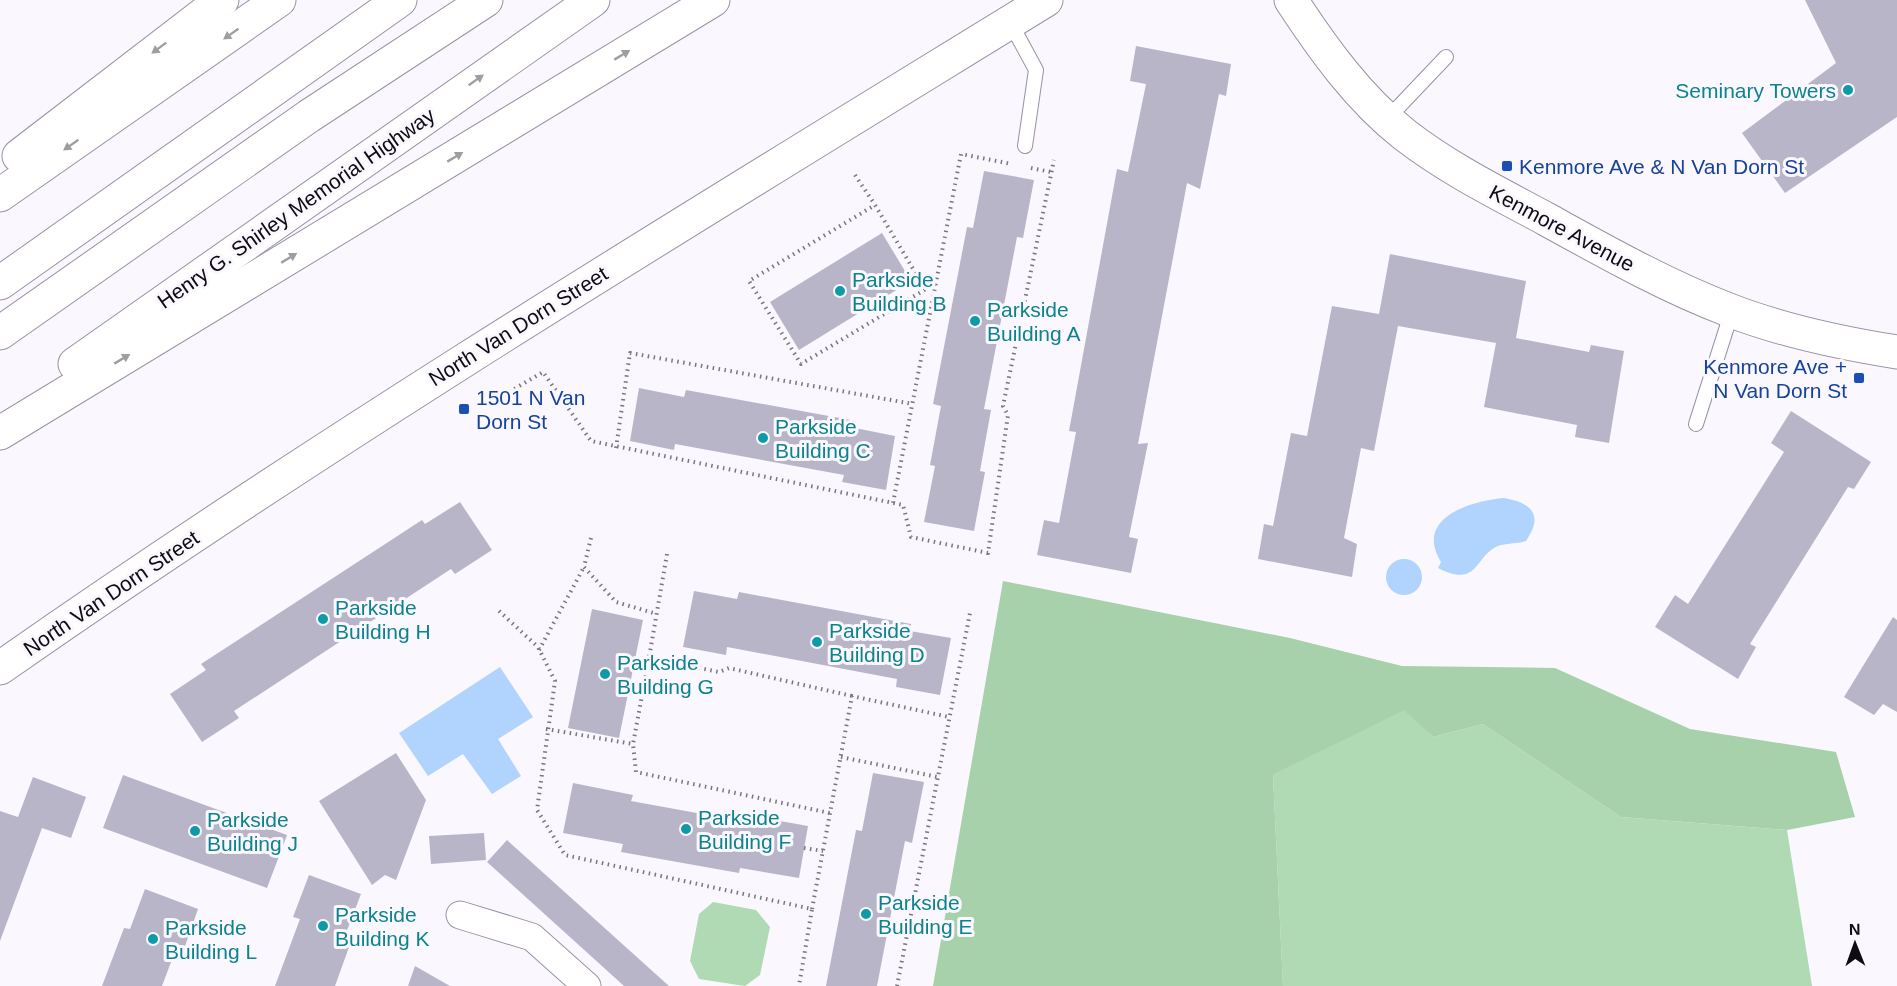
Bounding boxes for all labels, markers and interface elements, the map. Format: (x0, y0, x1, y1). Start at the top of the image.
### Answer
one-way arrow (223, 28, 239, 40)
one-way arrow (152, 42, 167, 54)
one-way arrow (614, 50, 630, 61)
one-way arrow (468, 74, 484, 86)
place label: Seminary Towers (1675, 79, 1836, 102)
marker: Seminary Towers (1841, 83, 1855, 97)
street label: Henry G. Shirley Memorial Highway (153, 103, 439, 313)
one-way arrow (63, 139, 79, 150)
one-way arrow (447, 151, 463, 162)
place label: Kenmore Ave & N Van Dorn St (1519, 155, 1804, 178)
marker: Kenmore Ave & N Van Dorn St (1500, 159, 1514, 173)
street label: Kenmore Avenue (1486, 180, 1638, 276)
one-way arrow (281, 252, 297, 263)
street label: North Van Dorn Street (424, 262, 612, 390)
place label: Parkside Building B (852, 268, 947, 315)
marker: Parkside Building B (833, 284, 847, 298)
place label: Parkside Building A (987, 298, 1080, 345)
marker: Parkside Building A (968, 314, 982, 328)
one-way arrow (114, 353, 130, 364)
place label: Kenmore Ave + N Van Dorn St (1703, 355, 1847, 402)
marker: Kenmore Ave + N Van Dorn St (1852, 371, 1866, 385)
place label: 1501 N Van Dorn St (476, 386, 585, 433)
marker: 1501 N Van Dorn St (457, 402, 471, 416)
place label: Parkside Building C (775, 415, 871, 462)
marker: Parkside Building C (756, 431, 770, 445)
street label: North Van Dorn Street (19, 526, 203, 660)
place label: Parkside Building H (335, 596, 431, 643)
marker: Parkside Building H (316, 612, 330, 626)
place label: Parkside Building D (829, 619, 925, 666)
marker: Parkside Building D (810, 635, 824, 649)
place label: Parkside Building G (617, 651, 714, 698)
marker: Parkside Building G (598, 667, 612, 681)
place label: Parkside Building F (698, 806, 791, 853)
place label: Parkside Building J (207, 808, 298, 855)
marker: Parkside Building F (679, 822, 693, 836)
marker: Parkside Building J (188, 824, 202, 838)
place label: Parkside Building E (878, 891, 973, 938)
place label: Parkside Building K (335, 903, 430, 950)
marker: Parkside Building E (859, 907, 873, 921)
north arrow (1825, 914, 1885, 974)
place label: Parkside Building L (165, 916, 257, 963)
marker: Parkside Building K (316, 919, 330, 933)
text: N (1849, 921, 1861, 938)
marker: Parkside Building L (146, 932, 160, 946)

